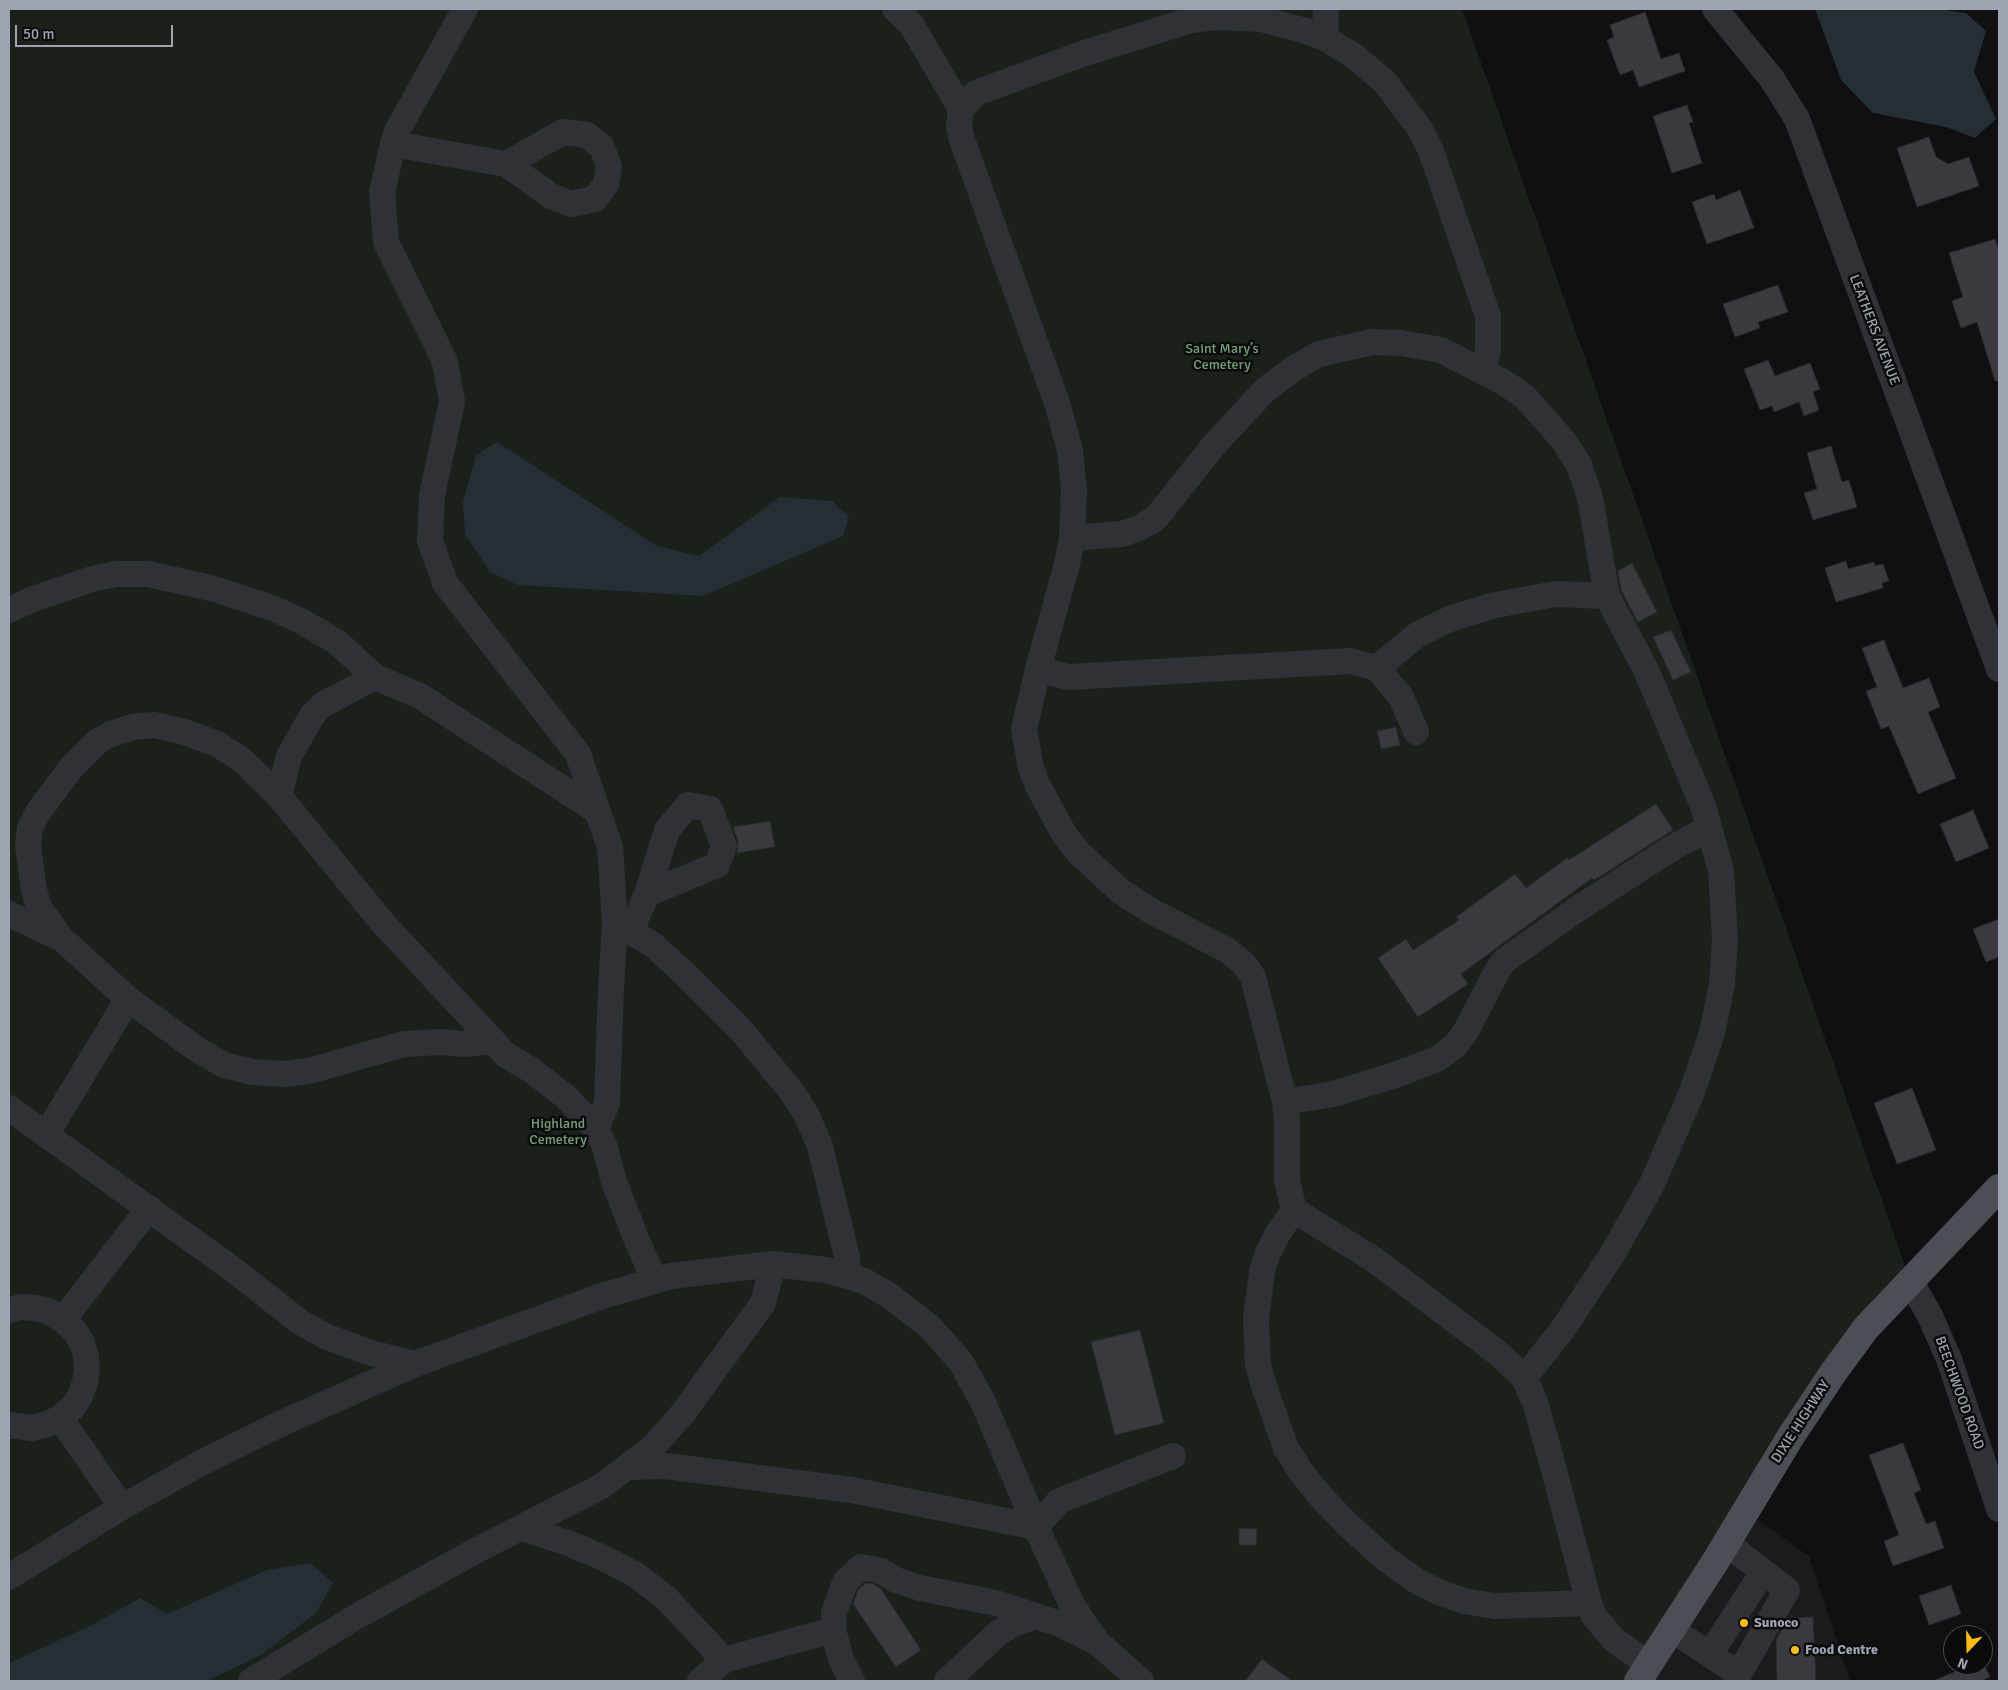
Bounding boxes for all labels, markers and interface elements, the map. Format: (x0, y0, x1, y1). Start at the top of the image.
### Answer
scale bar (18, 15, 175, 47)
text: 50 m (23, 25, 54, 43)
street label: LEATHERS AVENUE (1845, 272, 1903, 388)
park label: Saint Mary’s Cemetery (1185, 341, 1259, 374)
park label: Highland Cemetery (529, 1116, 587, 1148)
street label: BEECHWOOD ROAD (1931, 1334, 1987, 1452)
street label: DIXIE HIGHWAY (1768, 1378, 1834, 1466)
place label: Sunoco (1754, 1615, 1798, 1631)
marker: Sunoco (1738, 1617, 1750, 1629)
north arrow (1943, 1625, 1993, 1675)
place label: Food Centre (1805, 1642, 1878, 1658)
marker: Food Centre (1789, 1644, 1801, 1656)
text: N (1955, 1654, 1970, 1673)

